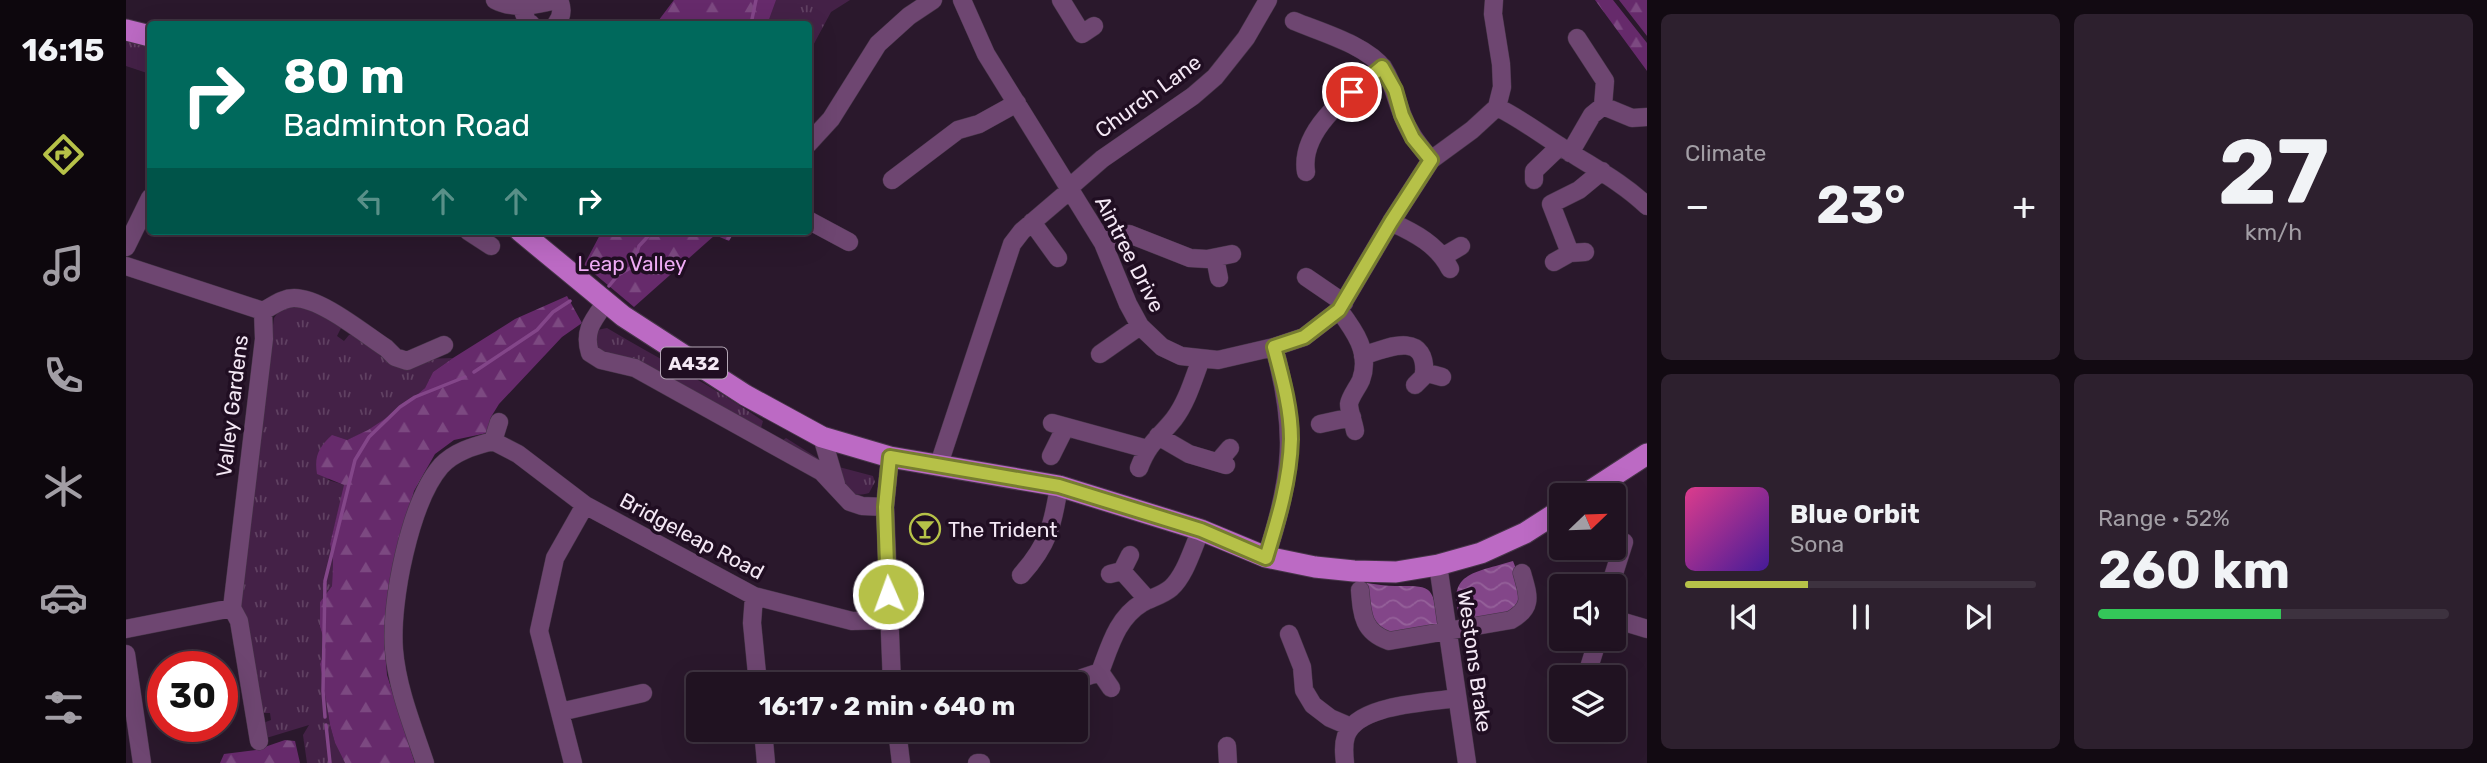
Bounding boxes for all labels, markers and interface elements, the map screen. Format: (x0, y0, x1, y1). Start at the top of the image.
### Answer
text: 16:15 (22, 31, 104, 69)
text: 80 m (283, 47, 405, 105)
icon: right (168, 49, 259, 140)
street label: Church Lane (1090, 49, 1206, 143)
pin (1322, 62, 1382, 122)
icon: arrive (1333, 73, 1371, 111)
text: Badminton Road (283, 106, 530, 144)
text: 27 (2218, 118, 2329, 226)
icon: directions (39, 130, 88, 179)
text: Climate (1685, 139, 1766, 167)
text: 23° (1816, 174, 1906, 236)
icon: left (351, 182, 389, 220)
icon: ahead (424, 182, 462, 220)
icon: ahead (497, 182, 535, 220)
icon: right (570, 182, 608, 220)
text: − (1685, 183, 1710, 229)
text: + (2012, 183, 2036, 229)
street label: Aintree Drive (1090, 192, 1170, 316)
text: km/h (2245, 218, 2302, 246)
icon: music (39, 241, 88, 290)
park label: Leap Valley (577, 251, 687, 276)
street label: Valley Gardens (211, 333, 253, 479)
road number: A432 (661, 348, 727, 378)
icon: phone (39, 351, 88, 400)
icon: climate (39, 462, 88, 511)
north arrow (1549, 483, 1626, 560)
map controls (1549, 483, 1626, 742)
street label: Bridgeleap Road (616, 487, 768, 585)
text: Blue Orbit (1790, 499, 1920, 530)
text: Range · 52% (2098, 504, 2230, 532)
bar icon: The Trident (908, 512, 942, 546)
place label: The Trident (948, 517, 1057, 542)
text: Sona (1790, 530, 1844, 558)
text: 260 km (2098, 539, 2290, 601)
position arrow (851, 557, 925, 631)
icon: car (39, 573, 88, 622)
button: sound (1549, 574, 1626, 651)
street label: Westons Brake (1453, 588, 1497, 734)
icon: previous (1725, 598, 1763, 636)
icon: pause (1842, 598, 1880, 636)
icon: next (1959, 598, 1997, 636)
speed limit sign: 30 (147, 651, 238, 742)
button: layers (1549, 665, 1626, 742)
icon: filters (39, 683, 88, 732)
text: 16:17 · 2 min · 640 m (759, 691, 1015, 722)

